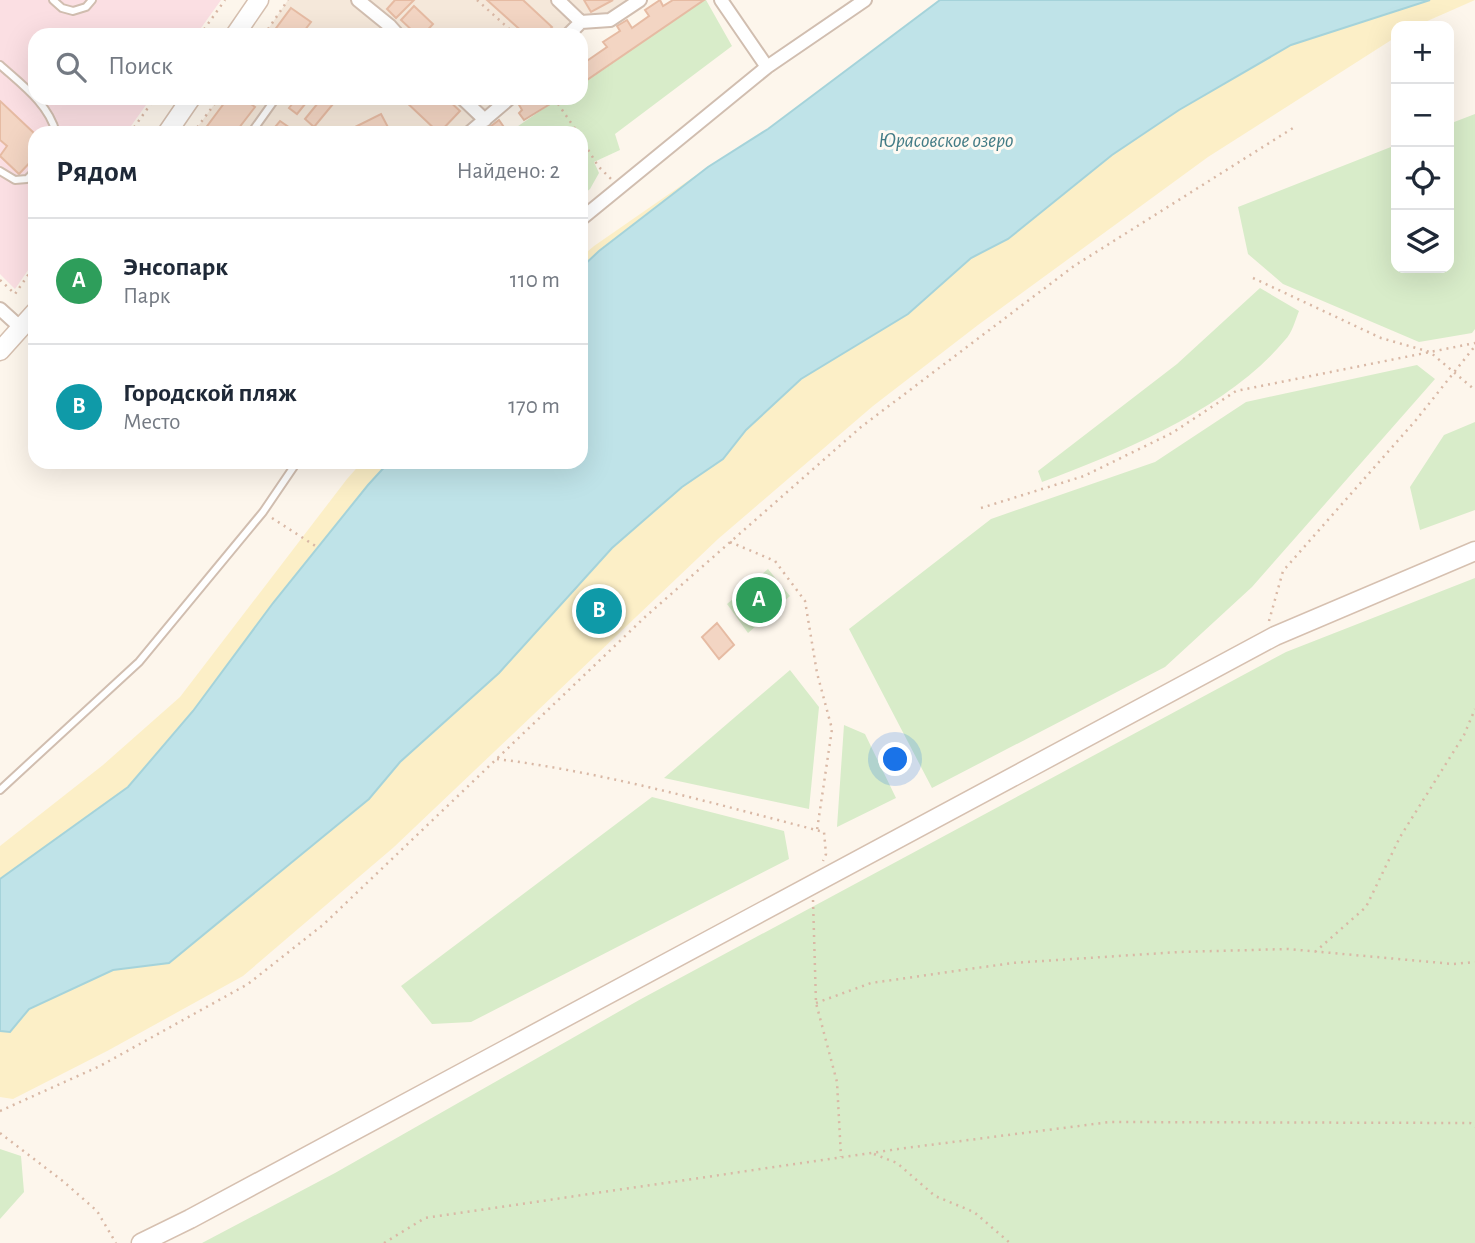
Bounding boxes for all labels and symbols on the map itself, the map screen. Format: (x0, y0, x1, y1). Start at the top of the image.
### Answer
water label: Юрасовское озеро (879, 130, 1013, 152)
pin: A (736, 574, 782, 626)
pin: B (576, 585, 622, 637)
your location (878, 742, 912, 776)

